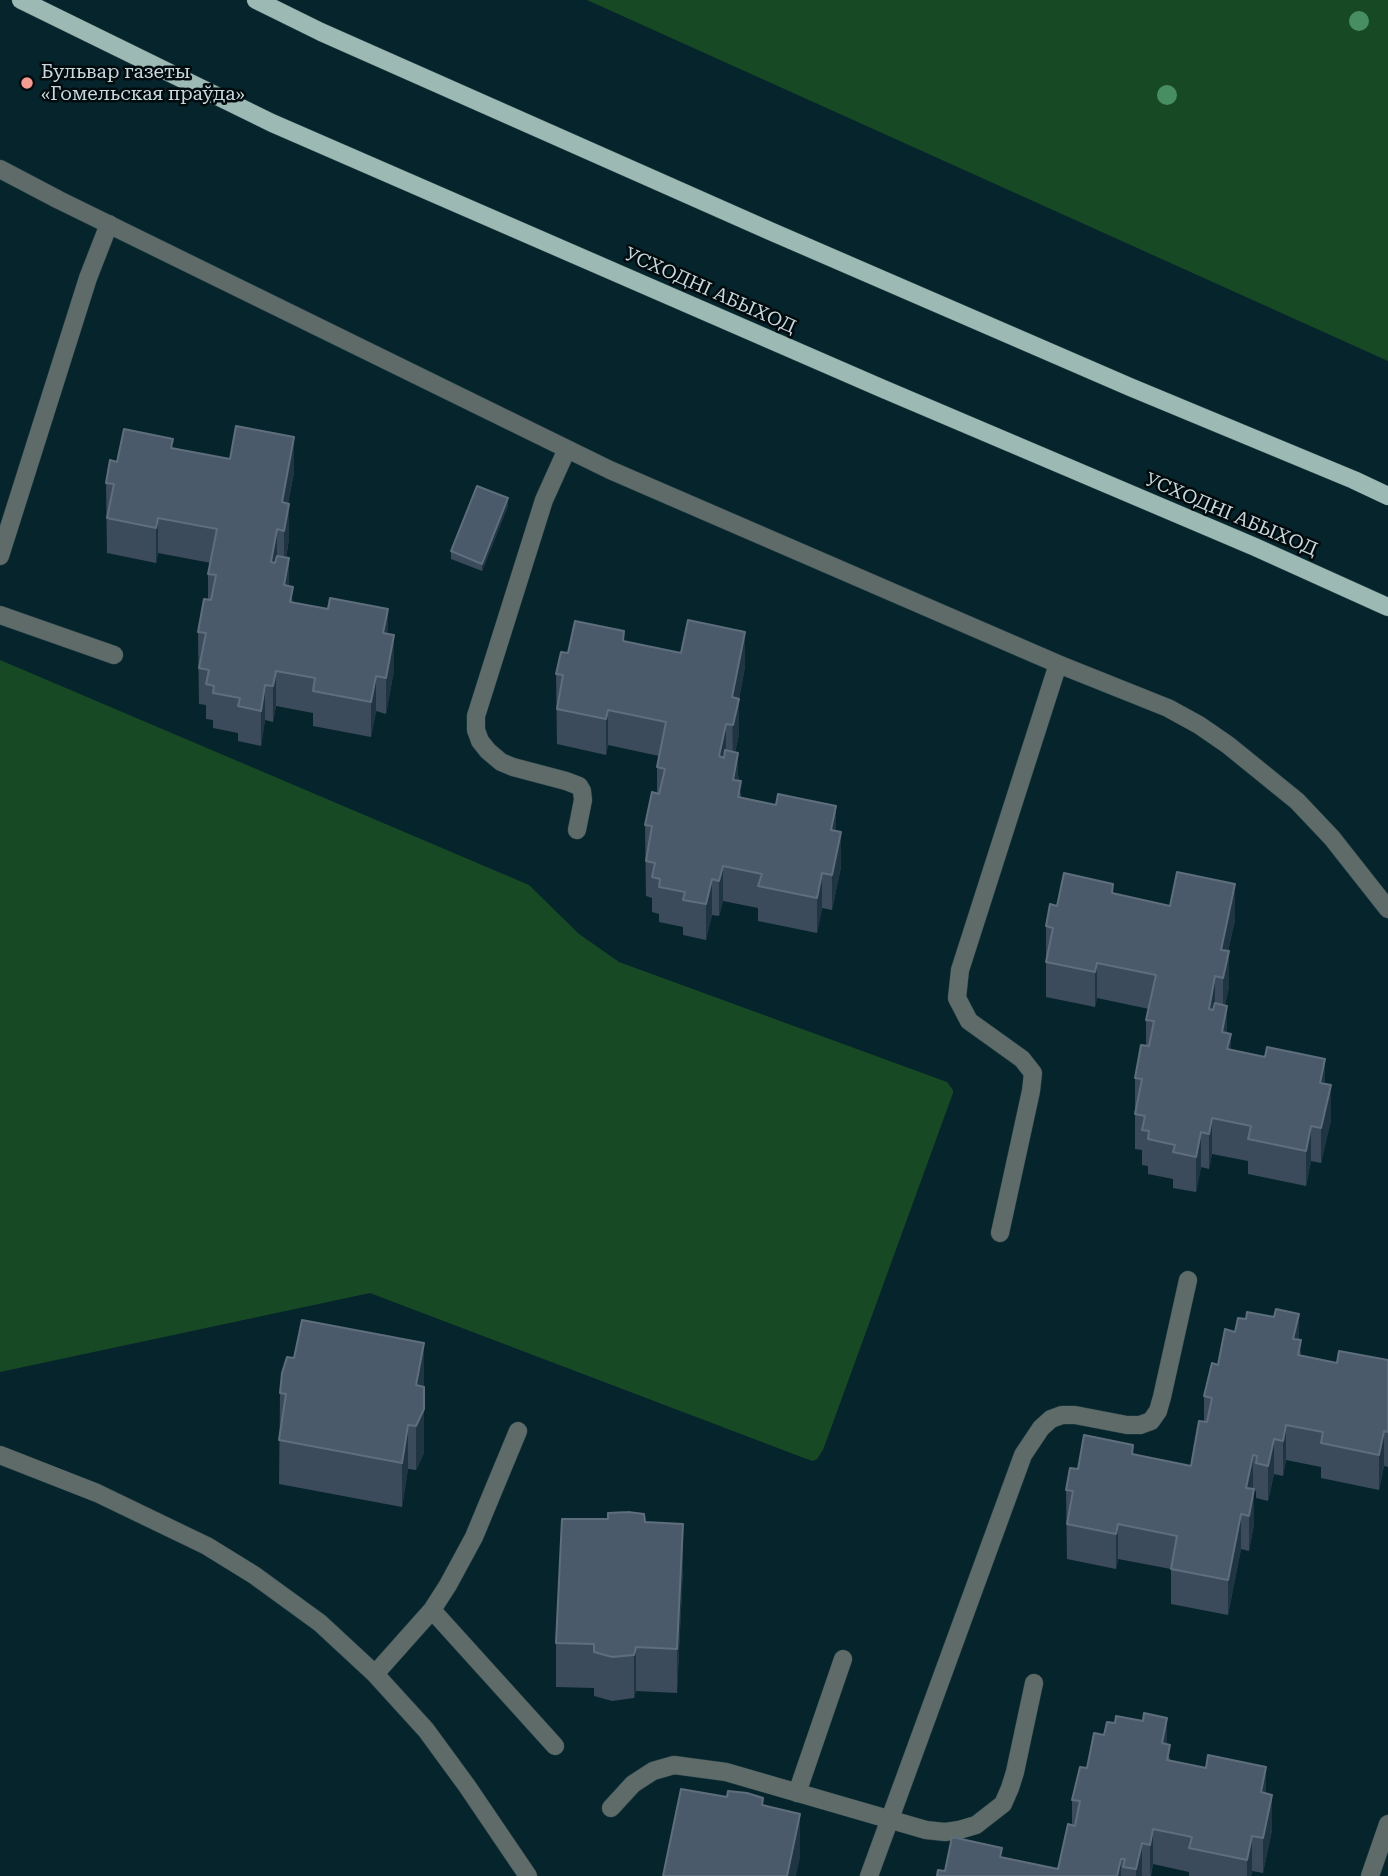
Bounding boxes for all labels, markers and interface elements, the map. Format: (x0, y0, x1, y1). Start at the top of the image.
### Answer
place label: Бульвар газеты «Гомельская праўда» (41, 61, 245, 105)
marker: Бульвар газеты «Гомельская праўда» (19, 75, 35, 91)
street label: УСХОДНІ АБЫХОД (621, 243, 799, 339)
street label: УСХОДНІ АБЫХОД (1141, 468, 1321, 562)

